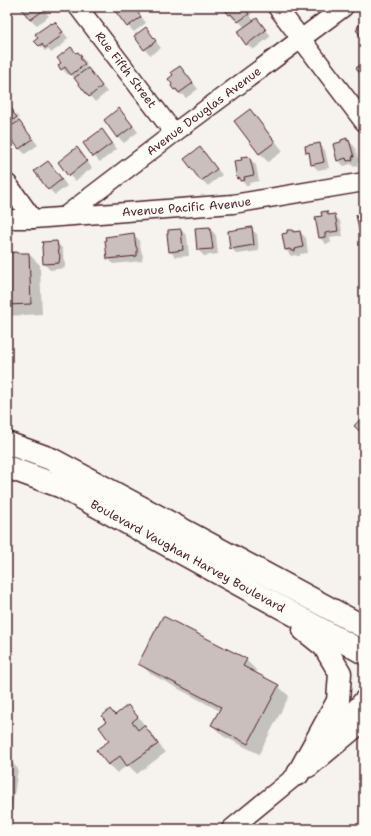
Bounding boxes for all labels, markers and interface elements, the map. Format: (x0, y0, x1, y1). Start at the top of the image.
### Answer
street label: Rue Fifth Street (92, 28, 160, 111)
street label: Avenue Douglas Avenue (143, 63, 265, 159)
street label: Avenue Pacific Avenue (121, 193, 253, 220)
street label: Boulevard Vaughan Harvey Boulevard (88, 496, 288, 616)

